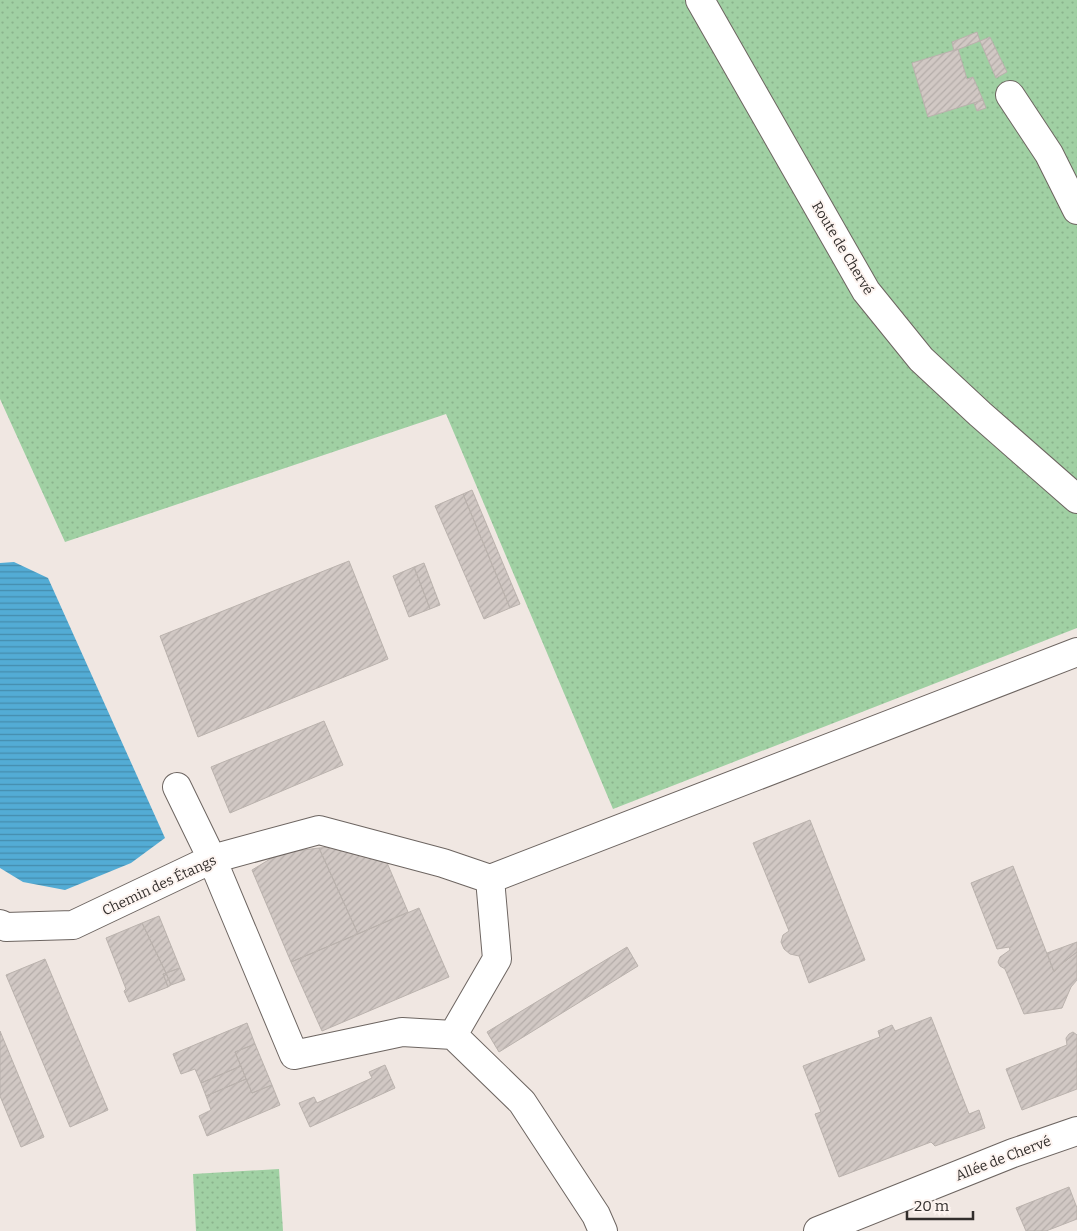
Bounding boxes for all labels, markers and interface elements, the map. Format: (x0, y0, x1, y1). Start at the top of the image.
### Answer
street label: Route de Chervé (808, 199, 877, 298)
street label: Chemin des Étangs (99, 851, 219, 919)
street label: Allée de Chervé (953, 1132, 1053, 1184)
scale bar (907, 1188, 973, 1220)
text: 20 m (914, 1197, 950, 1215)

